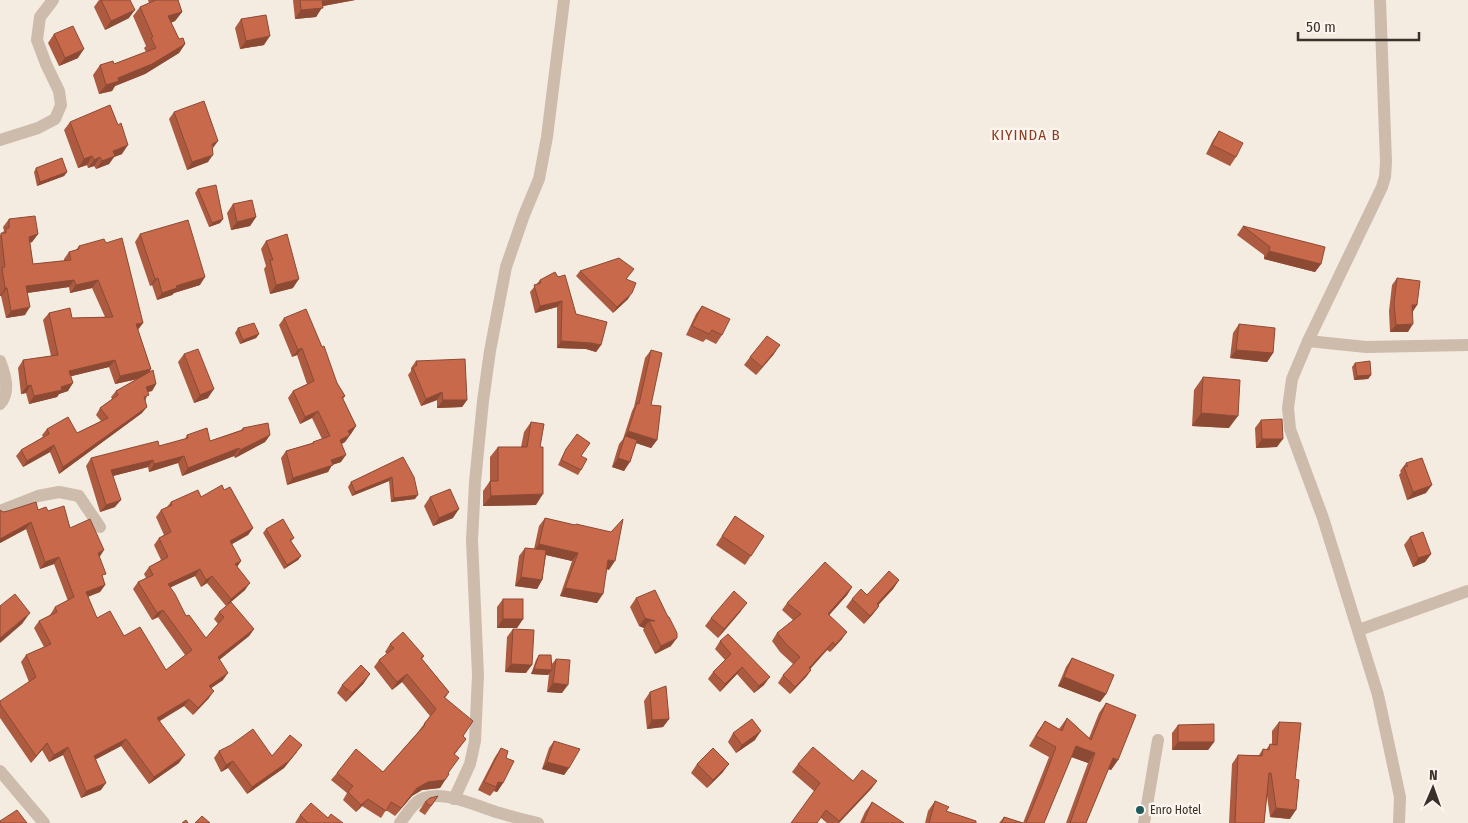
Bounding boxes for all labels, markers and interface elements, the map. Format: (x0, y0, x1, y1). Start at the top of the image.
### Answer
scale bar (1298, 10, 1419, 42)
text: 50 m (1306, 18, 1336, 36)
district label: KIYINDA B (991, 126, 1061, 144)
north arrow (1408, 763, 1458, 813)
text: N (1429, 767, 1438, 784)
place label: Enro Hotel (1150, 803, 1201, 817)
marker: Enro Hotel (1134, 804, 1146, 816)

